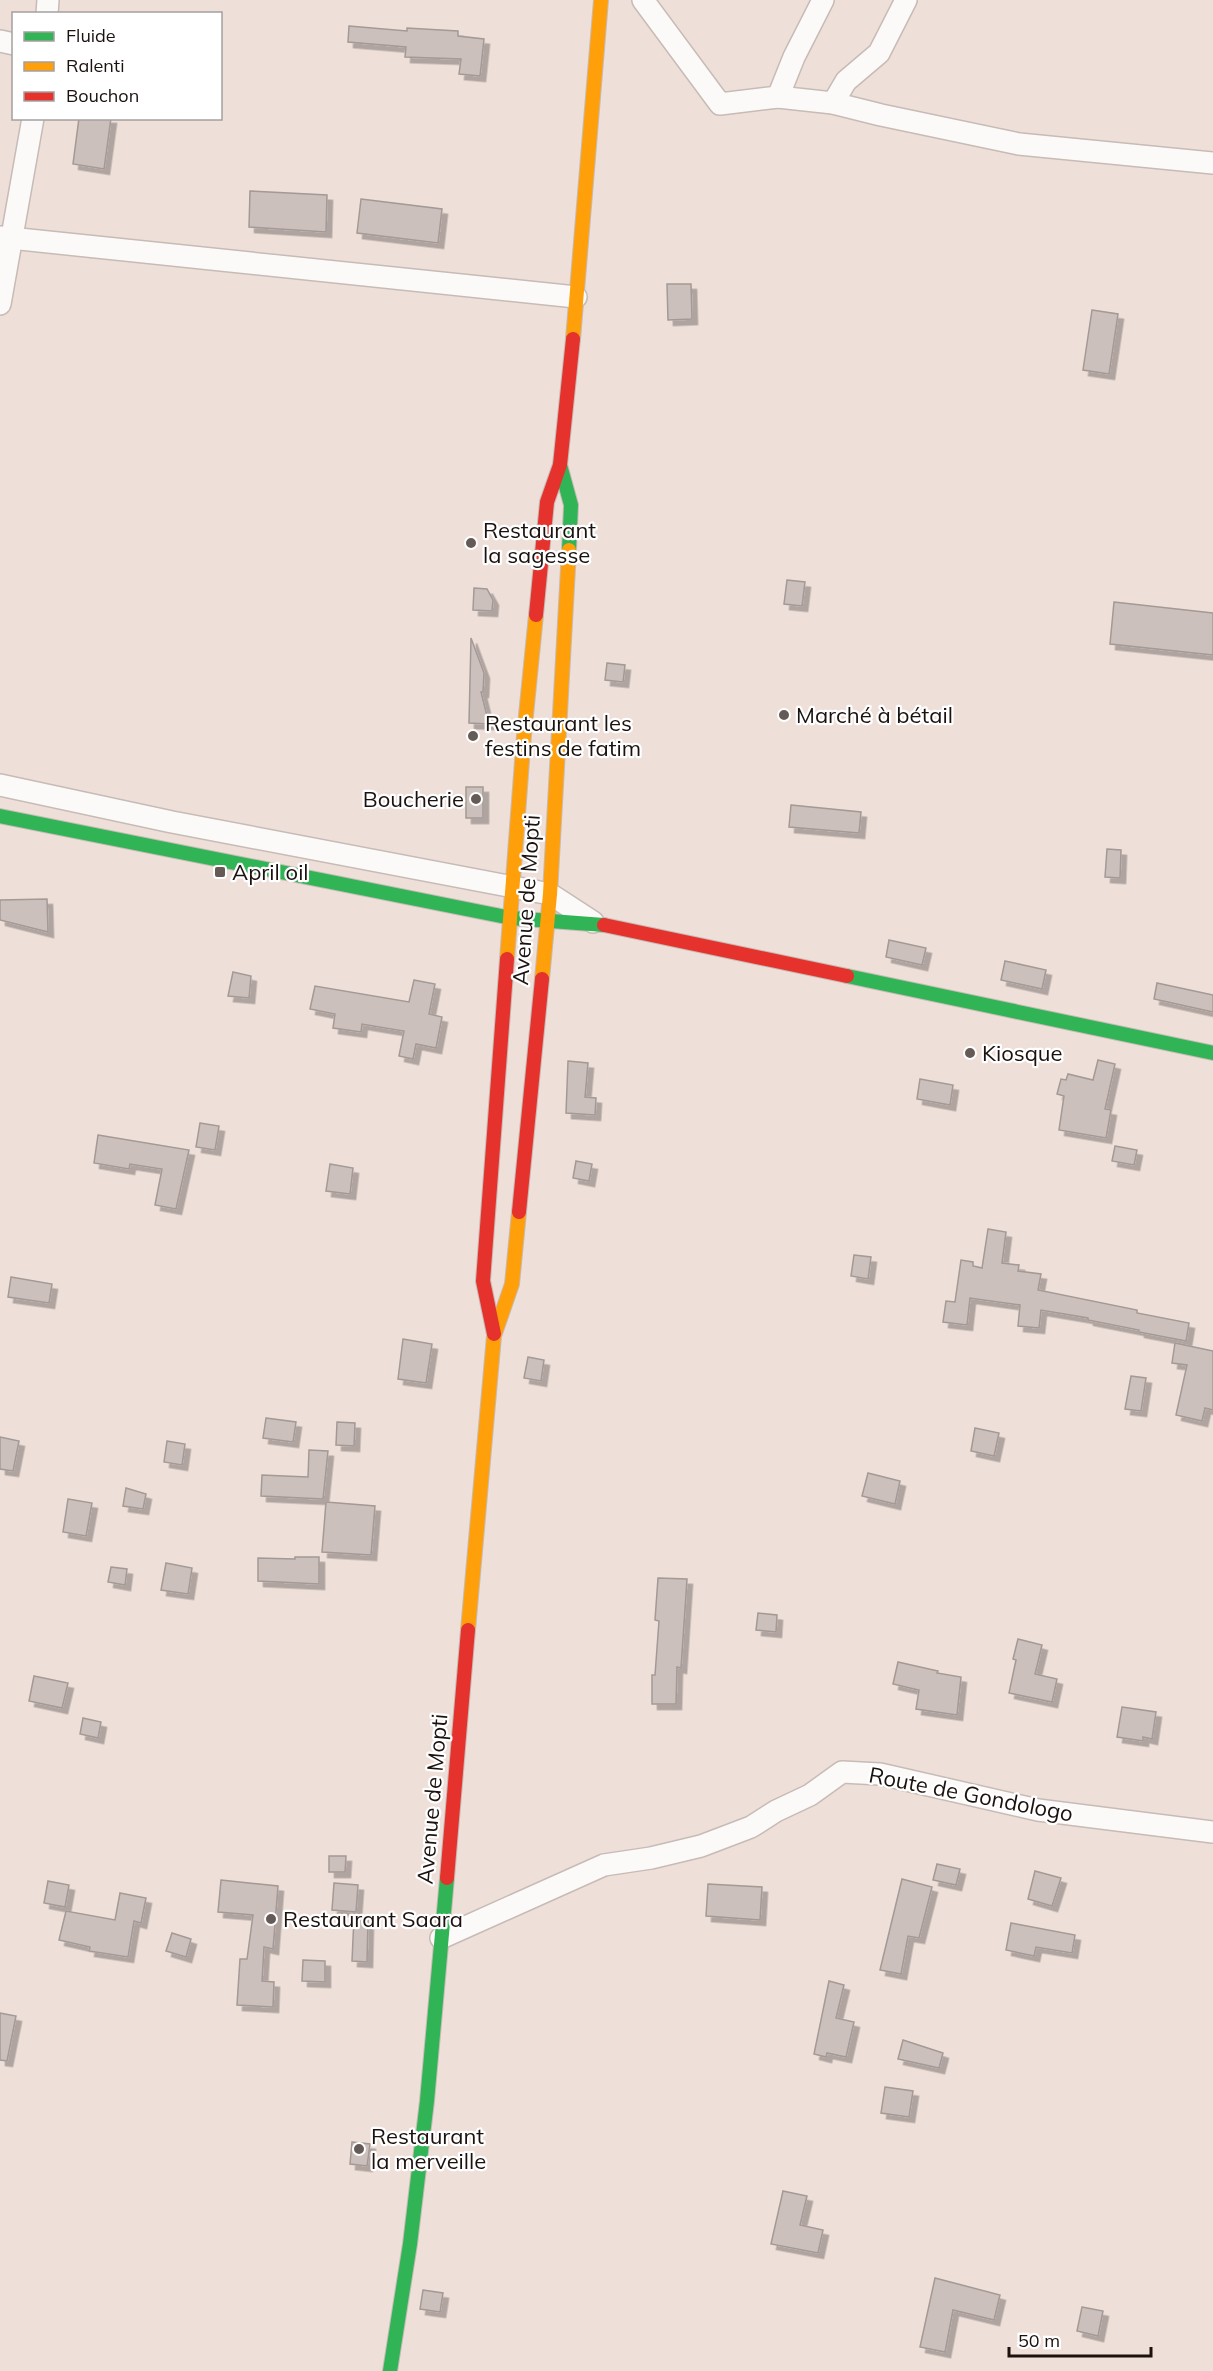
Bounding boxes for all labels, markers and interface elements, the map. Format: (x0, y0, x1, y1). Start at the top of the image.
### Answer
legend (12, 12, 222, 120)
text: Fluide (66, 24, 116, 47)
text: Ralenti (66, 54, 124, 77)
text: Bouchon (66, 84, 139, 107)
place label: Restaurant la sagesse (483, 516, 596, 569)
marker: Restaurant la sagesse (464, 536, 478, 550)
place label: Marché à bétail (796, 701, 953, 729)
marker: Marché à bétail (777, 708, 791, 722)
place label: Restaurant les festins de fatim (485, 709, 641, 762)
marker: Restaurant les festins de fatim (466, 729, 480, 743)
place label: Boucherie (363, 785, 464, 813)
marker: Boucherie (469, 792, 483, 806)
street label: Avenue de Mopti (506, 814, 546, 986)
place label: April oil (232, 858, 309, 886)
marker: April oil (213, 865, 227, 879)
place label: Kiosque (982, 1039, 1063, 1067)
marker: Kiosque (963, 1046, 977, 1060)
street label: Avenue de Mopti (411, 1713, 453, 1885)
street label: Route de Gondologo (867, 1760, 1075, 1828)
place label: Restaurant Saara (283, 1905, 463, 1933)
marker: Restaurant Saara (264, 1912, 278, 1926)
place label: Restaurant la merveille (371, 2122, 486, 2175)
marker: Restaurant la merveille (352, 2142, 366, 2156)
scale bar (1009, 2320, 1152, 2358)
text: 50 m (1018, 2329, 1060, 2352)

